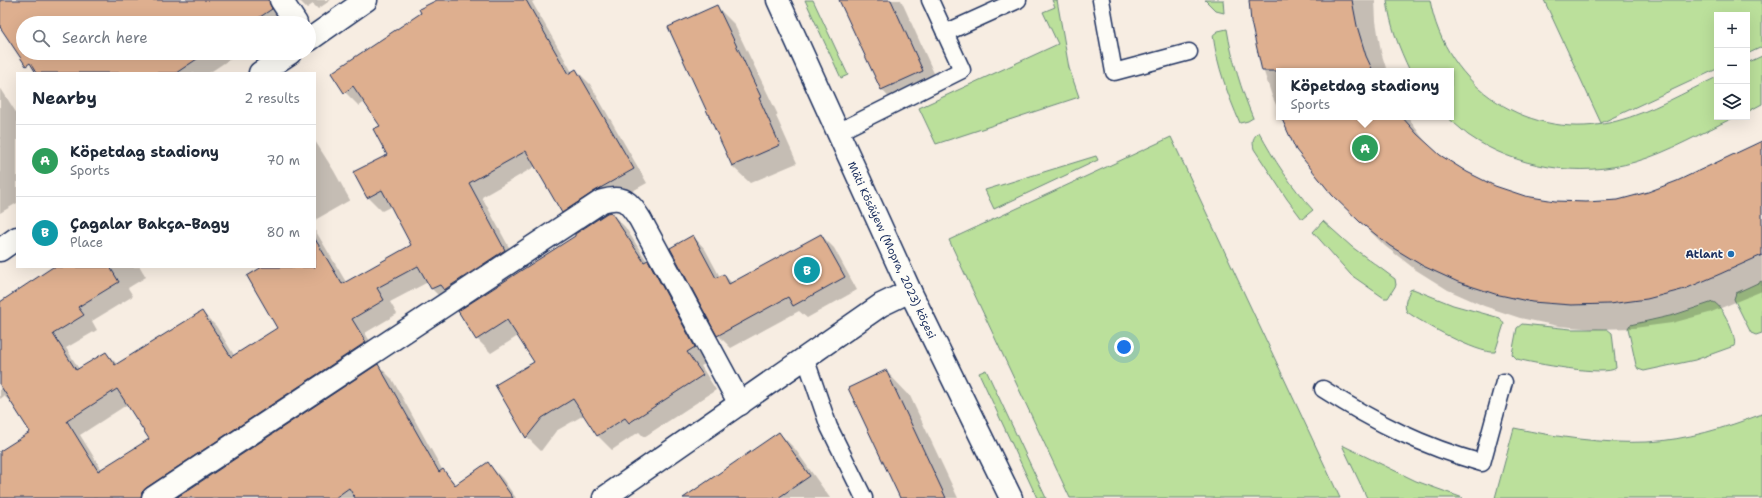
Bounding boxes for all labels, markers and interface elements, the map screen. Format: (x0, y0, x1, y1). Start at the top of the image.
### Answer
map controls (1714, 12, 1750, 120)
button: + (1714, 12, 1750, 48)
search box (16, 16, 316, 60)
icon: search (30, 27, 52, 49)
text: Search here (62, 28, 148, 48)
button: − (1714, 48, 1750, 84)
popup (1276, 68, 1454, 120)
text: Köpetdag stadiony (1290, 76, 1440, 96)
button: layers (1714, 84, 1750, 120)
text: Nearby (32, 87, 97, 109)
text: 2 results (244, 90, 300, 107)
text: Sports (1290, 96, 1330, 113)
pin: A (1352, 133, 1378, 163)
text: Köpetdag stadiony (70, 142, 219, 162)
text: A (40, 152, 50, 169)
text: 70 m (266, 152, 300, 169)
street label: Mäti Kösäýew (Mopra, 2023) köçesi (844, 159, 939, 341)
text: Sports (70, 162, 110, 179)
text: Çagalar Bakça-Bagy (70, 214, 230, 234)
text: B (41, 224, 49, 241)
text: 80 m (266, 224, 300, 241)
text: Place (70, 234, 103, 251)
place label: Atlant (1685, 247, 1724, 262)
marker: Atlant (1726, 249, 1736, 259)
pin: B (794, 255, 820, 285)
your location (1114, 337, 1134, 357)

